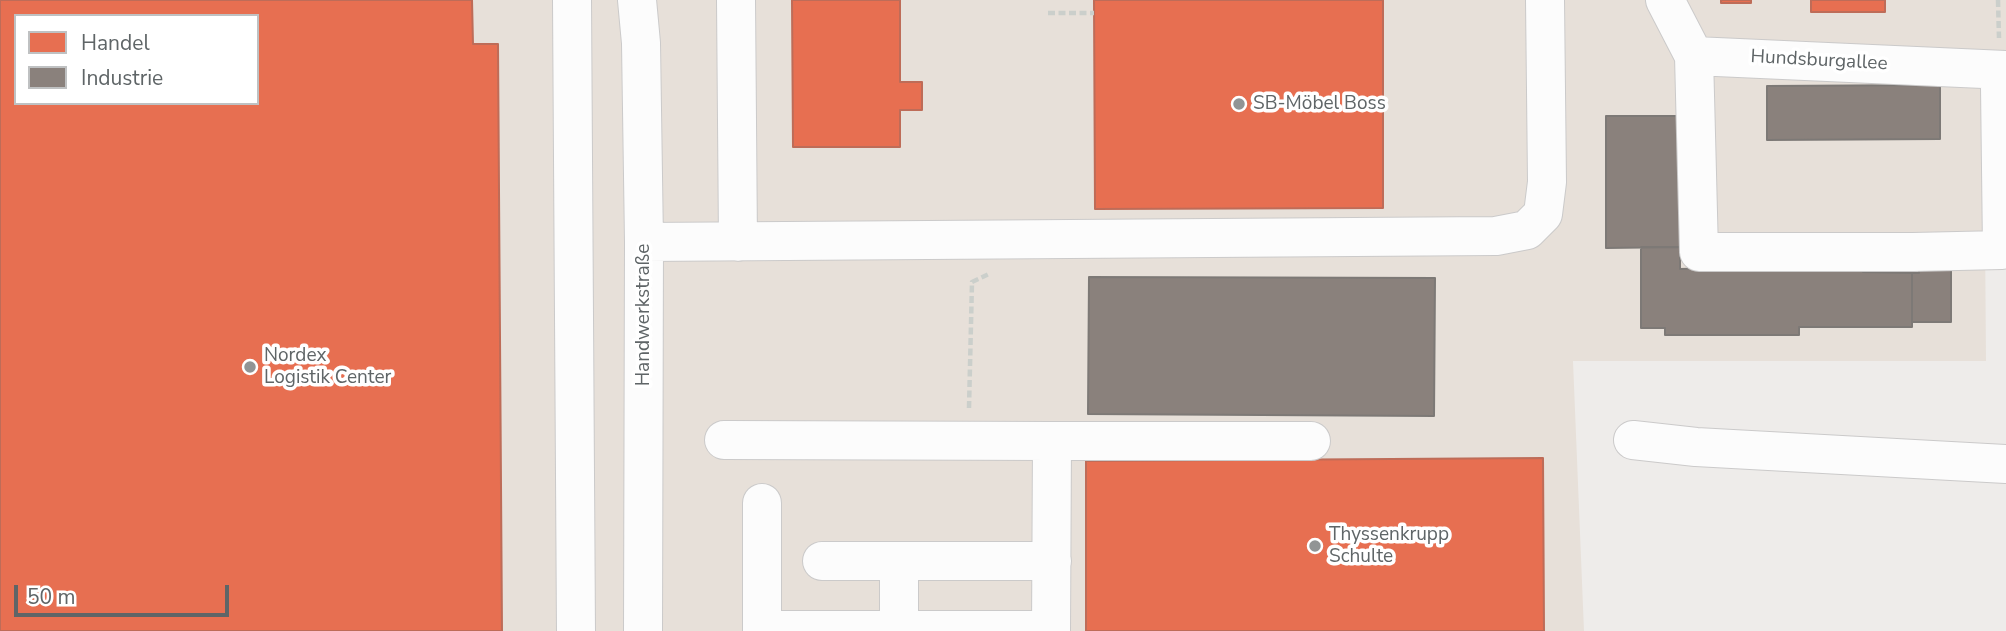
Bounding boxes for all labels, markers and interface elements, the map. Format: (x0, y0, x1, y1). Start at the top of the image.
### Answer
legend (14, 14, 259, 105)
text: Handel (81, 29, 150, 57)
street label: Hundsburgallee (1750, 46, 1888, 76)
text: Industrie (81, 64, 163, 92)
place label: SB-Möbel Boss (1253, 93, 1386, 115)
marker: SB-Möbel Boss (1231, 96, 1247, 112)
street label: Handwerkstraße (633, 244, 655, 386)
place label: Nordex Logistik Center (264, 345, 391, 389)
marker: Nordex Logistik Center (242, 359, 258, 375)
place label: Thyssenkrupp Schulte (1329, 524, 1449, 568)
marker: Thyssenkrupp Schulte (1307, 538, 1323, 554)
scale bar (18, 572, 233, 616)
text: 50 m (27, 583, 76, 611)

